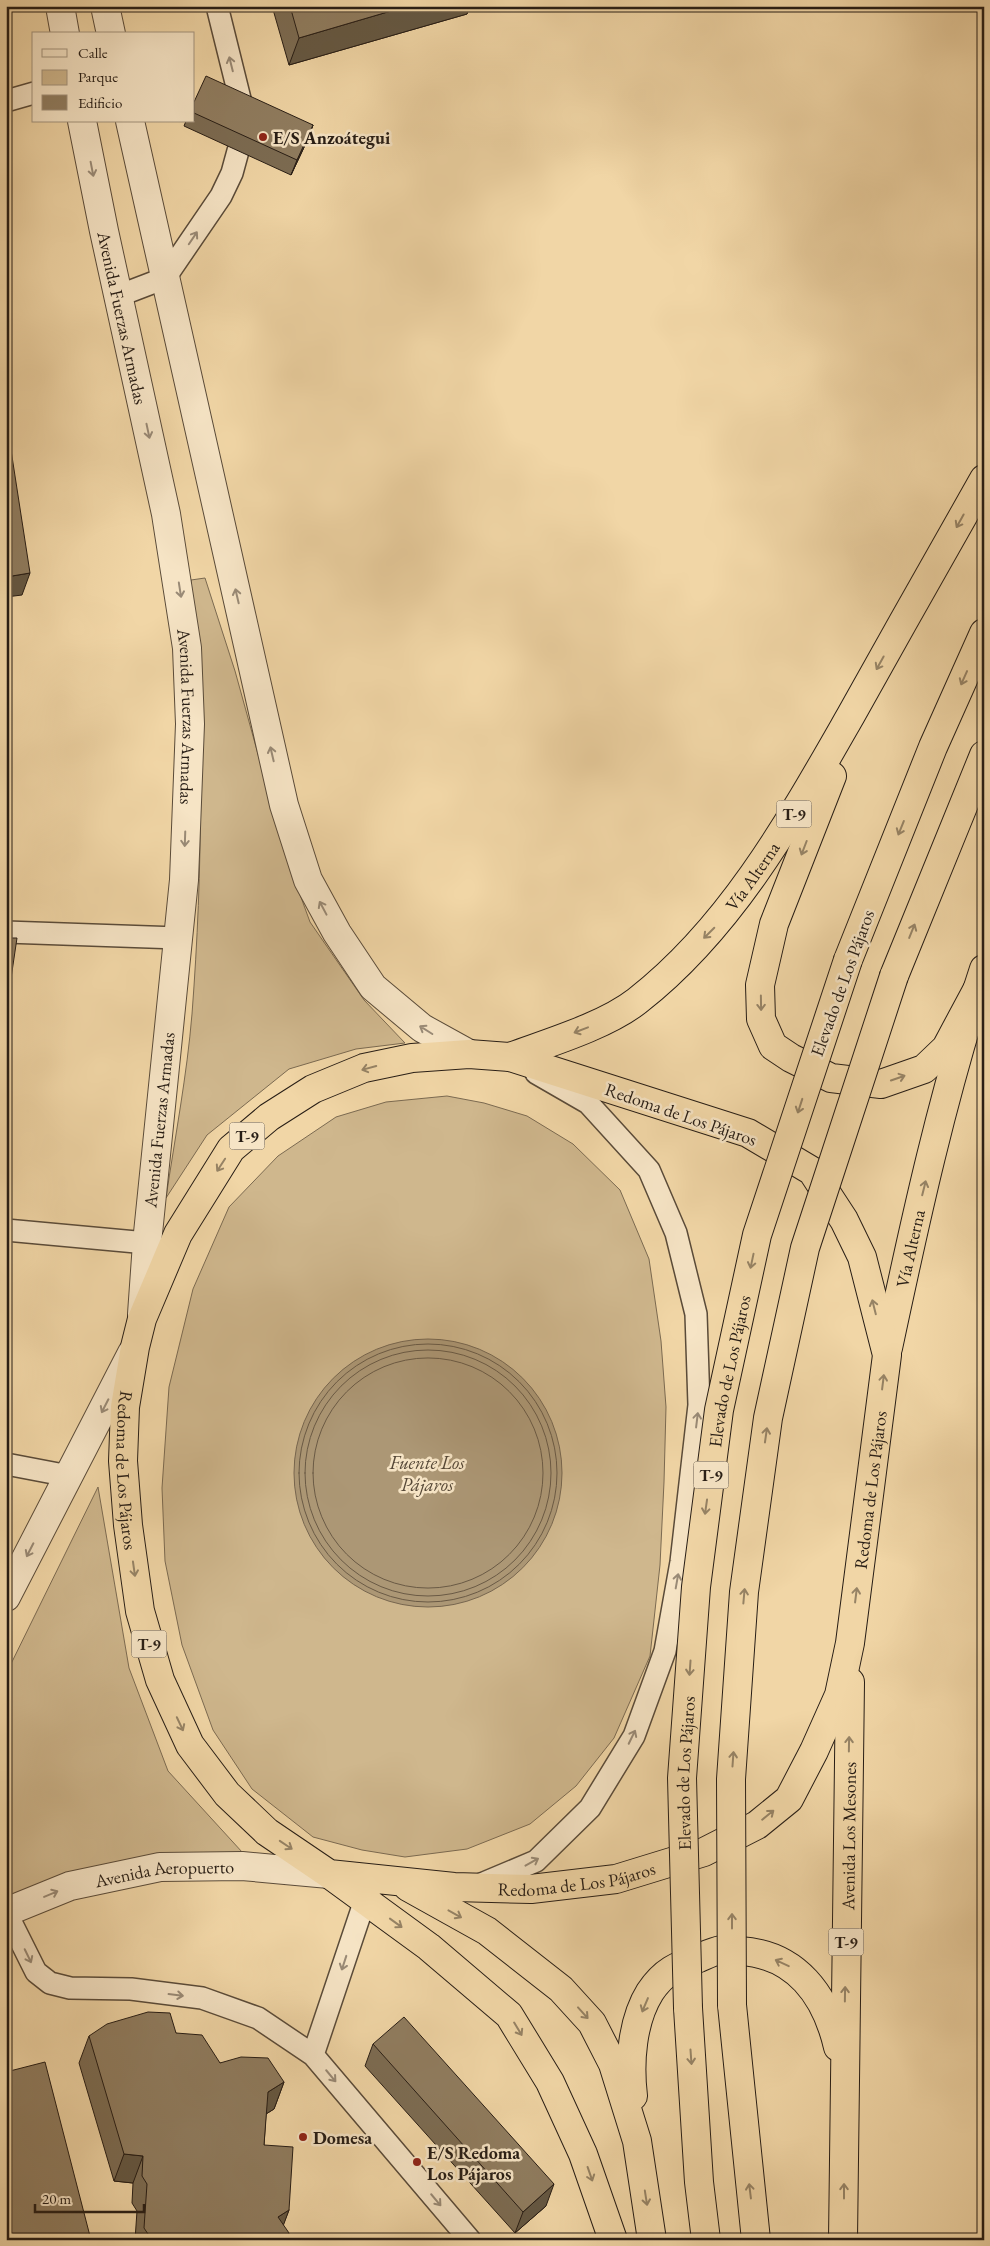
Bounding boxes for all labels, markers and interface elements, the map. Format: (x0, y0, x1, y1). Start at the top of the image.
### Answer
legend (32, 32, 195, 122)
text: Calle (78, 43, 108, 62)
one-way arrow (226, 56, 235, 72)
text: Parque (78, 67, 118, 86)
text: Edificio (78, 93, 122, 112)
place label: E/S Anzoátegui (273, 126, 391, 149)
marker: E/S Anzoátegui (257, 131, 269, 143)
one-way arrow (87, 161, 97, 177)
street label: Avenida Fuerzas Armadas (93, 228, 153, 407)
one-way arrow (188, 231, 198, 245)
one-way arrow (144, 422, 153, 438)
one-way arrow (955, 514, 965, 529)
one-way arrow (175, 582, 185, 598)
one-way arrow (232, 588, 241, 604)
street label: Avenida Fuerzas Armadas (172, 626, 202, 805)
one-way arrow (875, 655, 884, 670)
one-way arrow (959, 670, 968, 685)
one-way arrow (267, 747, 276, 763)
road number: T-9 (776, 801, 812, 828)
one-way arrow (896, 820, 905, 835)
one-way arrow (180, 831, 190, 847)
street label: Vía Alterna (720, 836, 785, 915)
one-way arrow (799, 839, 808, 855)
one-way arrow (318, 900, 328, 915)
street label: Elevado de Los Pájaros (805, 906, 879, 1060)
one-way arrow (908, 924, 918, 939)
one-way arrow (703, 927, 715, 939)
one-way arrow (756, 994, 766, 1011)
one-way arrow (420, 1025, 434, 1035)
one-way arrow (574, 1026, 589, 1035)
street label: Avenida Fuerzas Armadas (138, 1031, 180, 1210)
one-way arrow (361, 1064, 377, 1073)
one-way arrow (890, 1073, 906, 1083)
street label: Redoma de Los Pájaros (602, 1077, 760, 1151)
one-way arrow (795, 1098, 804, 1113)
road number: T-9 (230, 1122, 264, 1150)
one-way arrow (216, 1158, 227, 1172)
one-way arrow (920, 1180, 929, 1196)
street label: Vía Alterna (890, 1206, 930, 1289)
one-way arrow (747, 1253, 756, 1269)
street label: Elevado de Los Pájaros (703, 1293, 755, 1449)
one-way arrow (869, 1300, 879, 1316)
one-way arrow (878, 1374, 888, 1390)
street label: Redoma de Los Pájaros (111, 1389, 143, 1551)
one-way arrow (100, 1398, 109, 1413)
street label: Redoma de Los Pájaros (848, 1409, 891, 1570)
one-way arrow (692, 1412, 702, 1428)
one-way arrow (761, 1428, 771, 1444)
water label: Fuente Los Pájaros (389, 1450, 465, 1497)
road number: T-9 (694, 1462, 728, 1488)
one-way arrow (701, 1498, 711, 1514)
one-way arrow (25, 1543, 35, 1558)
one-way arrow (129, 1561, 139, 1577)
one-way arrow (673, 1574, 683, 1590)
one-way arrow (851, 1587, 861, 1603)
one-way arrow (740, 1589, 749, 1605)
road number: T-9 (132, 1630, 166, 1658)
one-way arrow (685, 1660, 694, 1676)
street label: Elevado de Los Pájaros (670, 1695, 699, 1851)
one-way arrow (176, 1716, 186, 1731)
one-way arrow (628, 1729, 638, 1744)
one-way arrow (844, 1736, 854, 1752)
one-way arrow (728, 1751, 737, 1767)
street label: Avenida Los Mesones (836, 1762, 860, 1911)
one-way arrow (762, 1810, 775, 1821)
one-way arrow (278, 1840, 292, 1850)
street label: Avenida Aeropuerto (92, 1854, 234, 1892)
street label: Redoma de Los Pájaros (497, 1856, 658, 1901)
one-way arrow (525, 1857, 540, 1867)
one-way arrow (43, 1888, 58, 1898)
one-way arrow (448, 1909, 463, 1919)
one-way arrow (727, 1913, 737, 1930)
one-way arrow (389, 1918, 403, 1928)
road number: T-9 (828, 1928, 864, 1955)
one-way arrow (24, 1948, 33, 1963)
one-way arrow (338, 1954, 348, 1970)
one-way arrow (775, 1958, 790, 1967)
one-way arrow (841, 1986, 850, 2002)
one-way arrow (167, 1990, 183, 2000)
one-way arrow (639, 1998, 648, 2013)
one-way arrow (577, 2007, 589, 2020)
one-way arrow (513, 2022, 523, 2036)
one-way arrow (687, 2049, 696, 2065)
one-way arrow (325, 2069, 336, 2082)
place label: Domesa (313, 2126, 372, 2149)
marker: Domesa (297, 2131, 309, 2143)
place label: E/S Redoma Los Pájaros (427, 2141, 520, 2185)
marker: E/S Redoma Los Pájaros (411, 2156, 423, 2168)
one-way arrow (586, 2166, 595, 2182)
scale bar (35, 2181, 144, 2213)
one-way arrow (839, 2183, 849, 2200)
one-way arrow (745, 2184, 755, 2200)
text: 20 m (42, 2189, 71, 2208)
one-way arrow (641, 2189, 651, 2205)
one-way arrow (430, 2193, 441, 2206)

